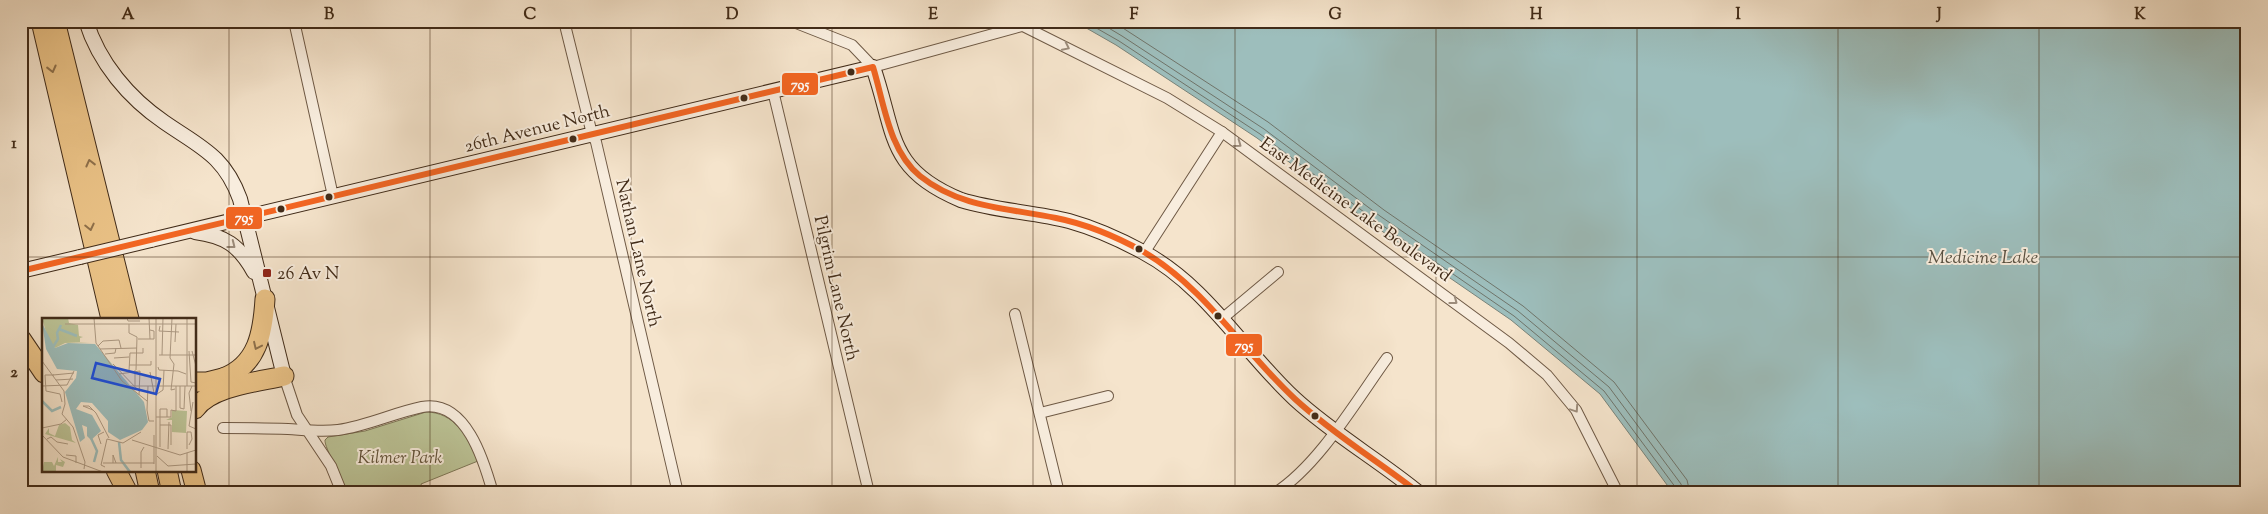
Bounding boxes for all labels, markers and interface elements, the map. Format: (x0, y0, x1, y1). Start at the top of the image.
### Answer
text: A (122, 4, 135, 27)
text: B (324, 4, 334, 27)
text: C (524, 4, 537, 27)
text: D (726, 4, 739, 27)
text: E (928, 4, 938, 27)
text: F (1130, 4, 1139, 27)
text: G (1328, 4, 1342, 27)
text: H (1530, 4, 1543, 27)
text: I (1735, 4, 1741, 27)
text: J (1935, 4, 1942, 27)
text: K (2134, 4, 2146, 27)
one-way arrow (1061, 41, 1070, 51)
one-way arrow (46, 64, 57, 73)
unlabelled marker (846, 67, 856, 77)
line badge: 795 (781, 72, 819, 96)
text: 795 (791, 76, 809, 96)
unlabelled marker (739, 93, 749, 103)
street label: 26th Avenue North (462, 99, 613, 161)
street label: East Medicine Lake Boulevard (1253, 132, 1456, 289)
text: 1 (11, 133, 17, 156)
unlabelled marker (568, 134, 578, 144)
one-way arrow (1232, 138, 1241, 146)
one-way arrow (85, 158, 96, 167)
street label: Nathan Lane North (607, 177, 667, 330)
unlabelled marker (324, 192, 334, 202)
unlabelled marker (276, 204, 286, 214)
line badge: 795 (225, 206, 263, 230)
text: 795 (235, 209, 253, 229)
street label: Pilgrim Lane North (806, 213, 865, 364)
one-way arrow (84, 222, 95, 231)
one-way arrow (226, 239, 236, 248)
unlabelled marker (1134, 244, 1144, 254)
water label: Medicine Lake (1928, 245, 2039, 272)
place label: 26 Av N (277, 262, 339, 288)
marker: 26 Av N (261, 267, 273, 279)
one-way arrow (1448, 295, 1458, 304)
unlabelled marker (1213, 311, 1223, 321)
inset map (42, 318, 196, 472)
line badge: 795 (1225, 333, 1263, 357)
text: 795 (1235, 337, 1253, 357)
one-way arrow (252, 341, 263, 350)
text: 2 (10, 362, 18, 385)
one-way arrow (1569, 403, 1578, 413)
unlabelled marker (1310, 411, 1320, 421)
park label: Kilmer Park (358, 446, 442, 472)

